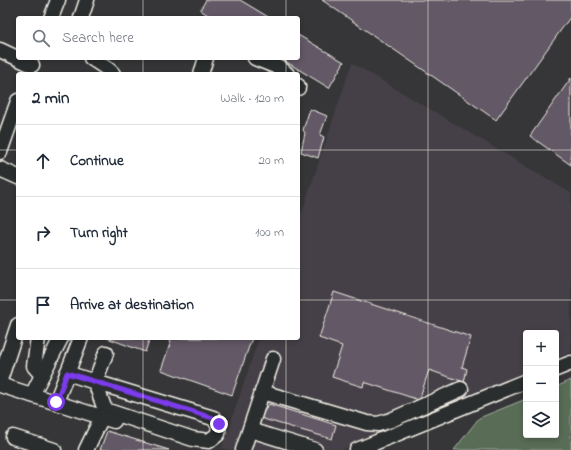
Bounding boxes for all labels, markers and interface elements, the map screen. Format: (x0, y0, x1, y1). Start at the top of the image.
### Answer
search box (16, 16, 300, 60)
icon: search (30, 27, 52, 49)
text: Search here (62, 27, 134, 49)
text: 2 min (32, 86, 69, 111)
text: Walk · 120 m (220, 89, 284, 108)
icon: ahead (32, 150, 54, 172)
text: Continue (70, 150, 124, 172)
text: 20 m (259, 151, 284, 170)
icon: right (32, 222, 54, 244)
text: Turn right (70, 222, 128, 244)
text: 100 m (255, 223, 284, 242)
icon: arrive (32, 294, 54, 316)
text: Arrive at destination (70, 294, 194, 316)
map controls (523, 330, 559, 438)
button: + (523, 330, 559, 366)
button: − (523, 366, 559, 402)
route start (47, 393, 65, 411)
button: layers (523, 402, 559, 438)
route end (210, 415, 228, 433)

